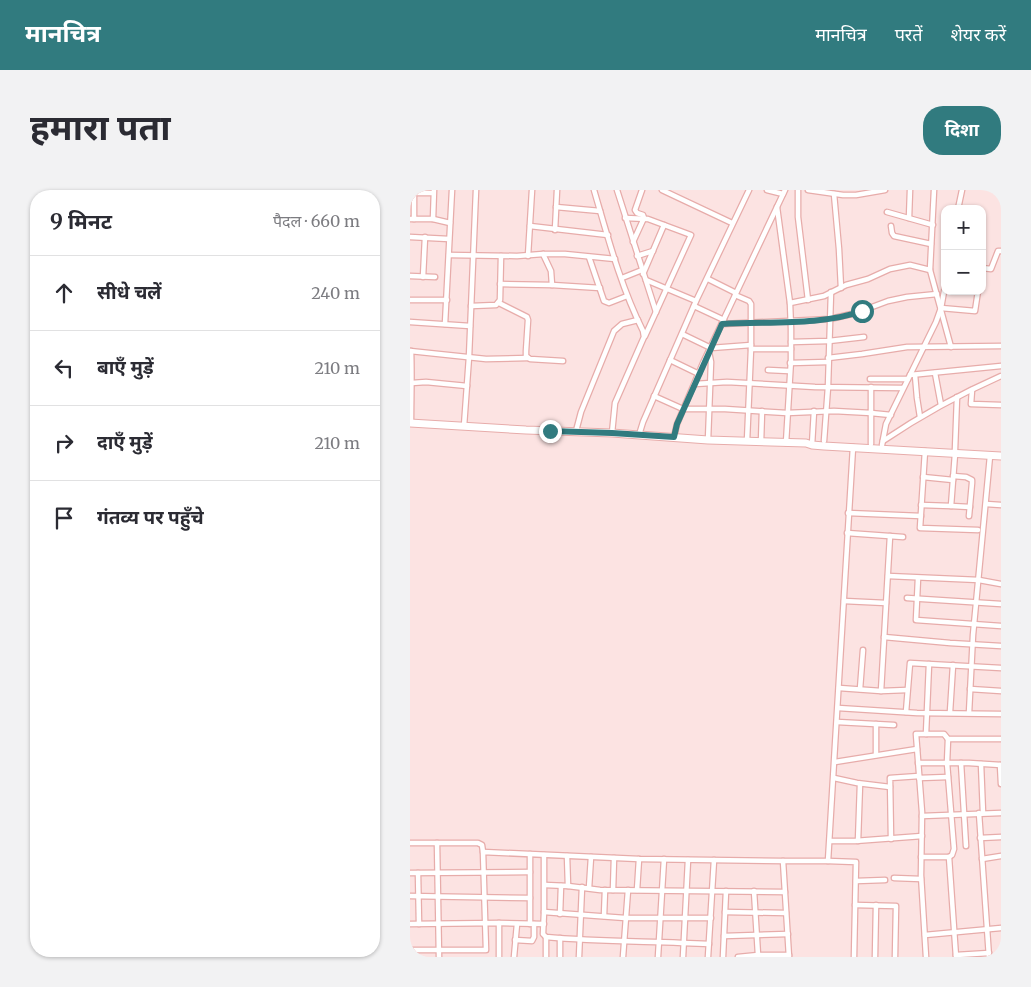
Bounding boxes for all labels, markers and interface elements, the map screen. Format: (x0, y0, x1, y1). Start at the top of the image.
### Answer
text: मानचित्र (25, 18, 101, 49)
text: मानचित्र (815, 23, 867, 46)
text: परतें (895, 23, 923, 46)
text: शेयर करें (951, 23, 1006, 46)
text: हमारा पता (30, 106, 170, 150)
button: दिशा (923, 106, 1001, 155)
map controls (941, 205, 986, 295)
button: + (941, 205, 986, 250)
text: 9 मिनट (50, 208, 112, 235)
text: पैदल · 660 m (273, 211, 360, 231)
button: − (941, 250, 986, 295)
icon: ahead (50, 279, 78, 307)
text: सीधे चलें (97, 280, 161, 304)
text: 240 m (311, 283, 360, 303)
route start (851, 300, 874, 323)
icon: left (50, 354, 78, 382)
text: बाएँ मुड़ें (97, 355, 154, 379)
text: 210 m (315, 358, 360, 378)
route end (539, 420, 562, 443)
icon: right (50, 429, 78, 457)
text: दाएँ मुड़ें (97, 430, 153, 454)
text: 210 m (315, 433, 360, 453)
icon: arrive (50, 504, 78, 532)
text: गंतव्य पर पहुँचे (97, 505, 204, 529)

